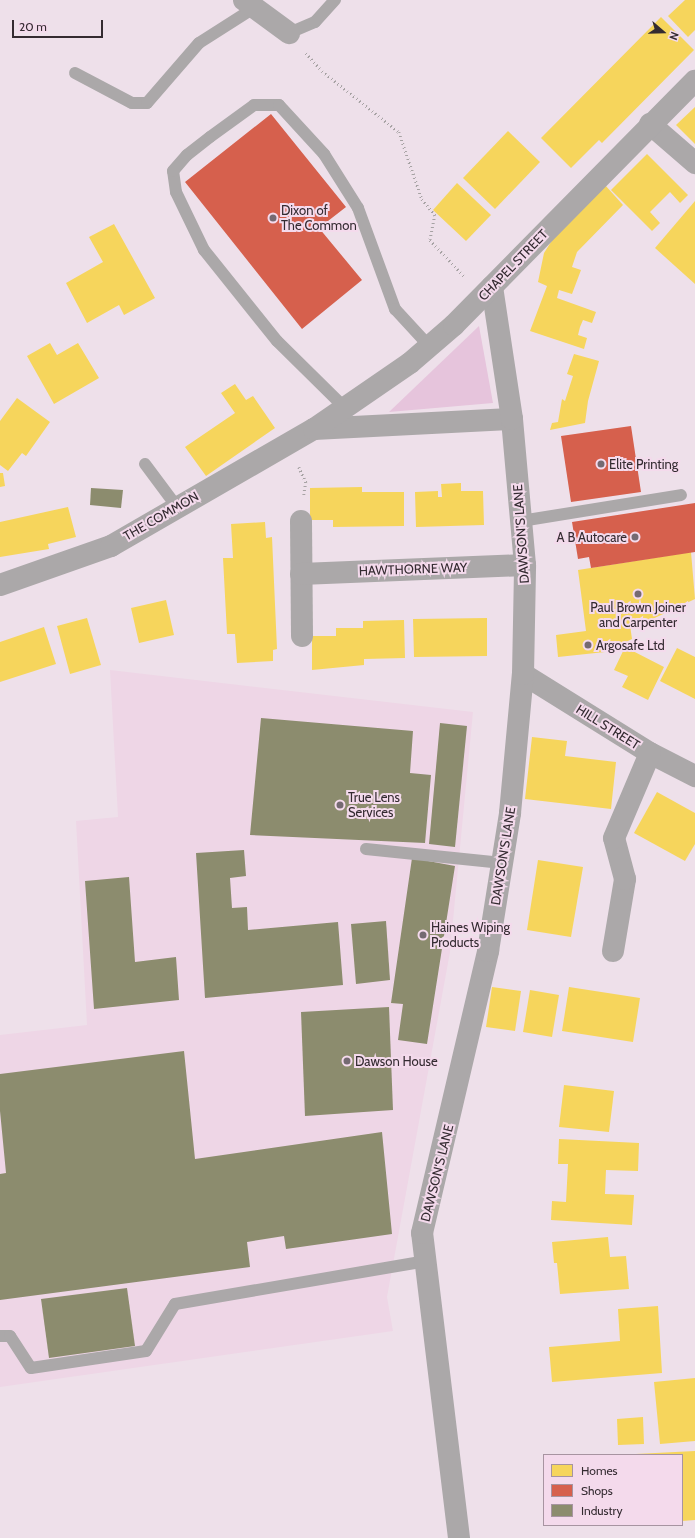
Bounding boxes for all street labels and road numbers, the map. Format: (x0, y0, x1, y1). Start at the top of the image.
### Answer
street label: CHAPEL STREET (475, 226, 551, 304)
street label: DAWSON'S LANE (510, 484, 532, 584)
street label: THE COMMON (121, 488, 201, 544)
street label: HAWTHORNE WAY (358, 559, 468, 579)
street label: HILL STREET (573, 701, 643, 753)
street label: DAWSON'S LANE (488, 806, 518, 906)
street label: DAWSON'S LANE (417, 1123, 457, 1223)

